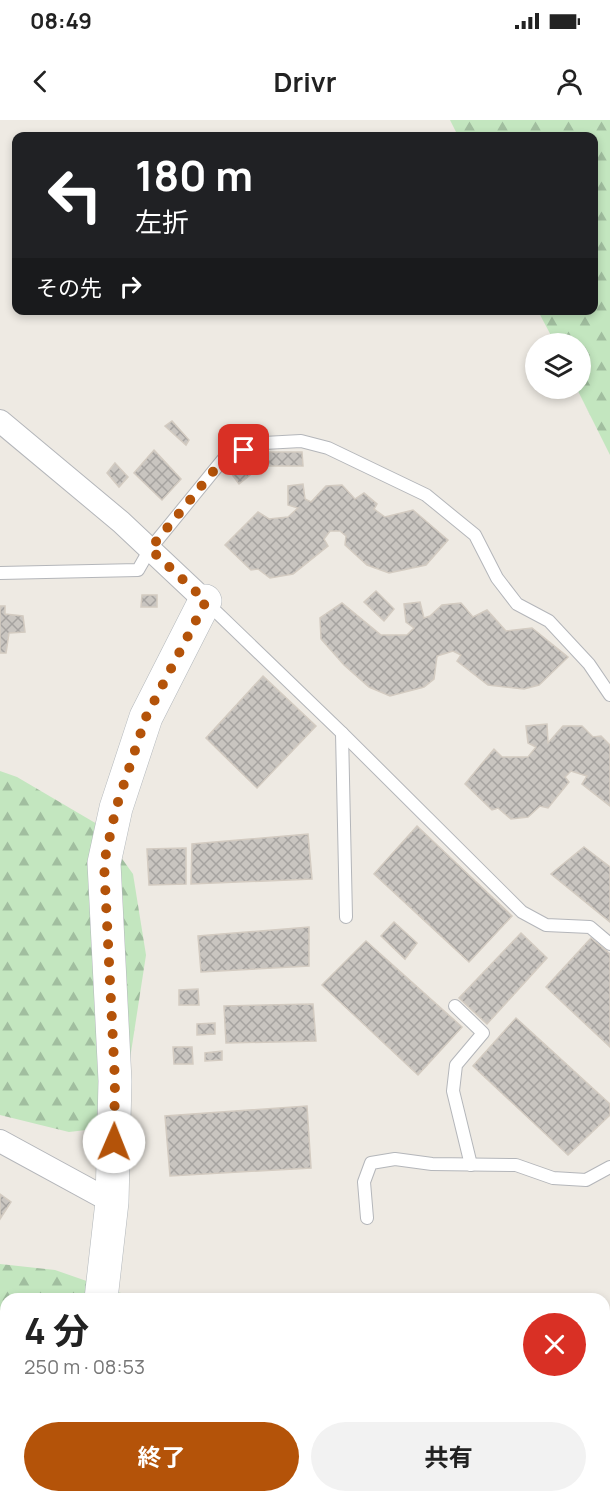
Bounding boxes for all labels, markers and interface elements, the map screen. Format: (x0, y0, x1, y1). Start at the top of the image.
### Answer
text: 08:49 (30, 6, 92, 36)
text: Drivr (274, 63, 336, 100)
icon: back (24, 65, 57, 98)
icon: person (553, 65, 586, 98)
text: 180 m (135, 146, 253, 204)
icon: left (36, 156, 114, 234)
text: 左折 (135, 203, 189, 240)
icon: right (114, 270, 147, 303)
text: その先 (36, 273, 102, 303)
map controls (525, 333, 591, 399)
button: layers (525, 333, 591, 399)
pin (218, 424, 269, 475)
icon: arrive (227, 433, 260, 466)
position arrow (82, 1110, 146, 1174)
text: 4 分 (24, 1306, 89, 1355)
button: close (523, 1313, 586, 1376)
text: 250 m · 08:53 (24, 1353, 145, 1380)
button: 終了 (24, 1422, 299, 1491)
button: 共有 (311, 1422, 586, 1491)

